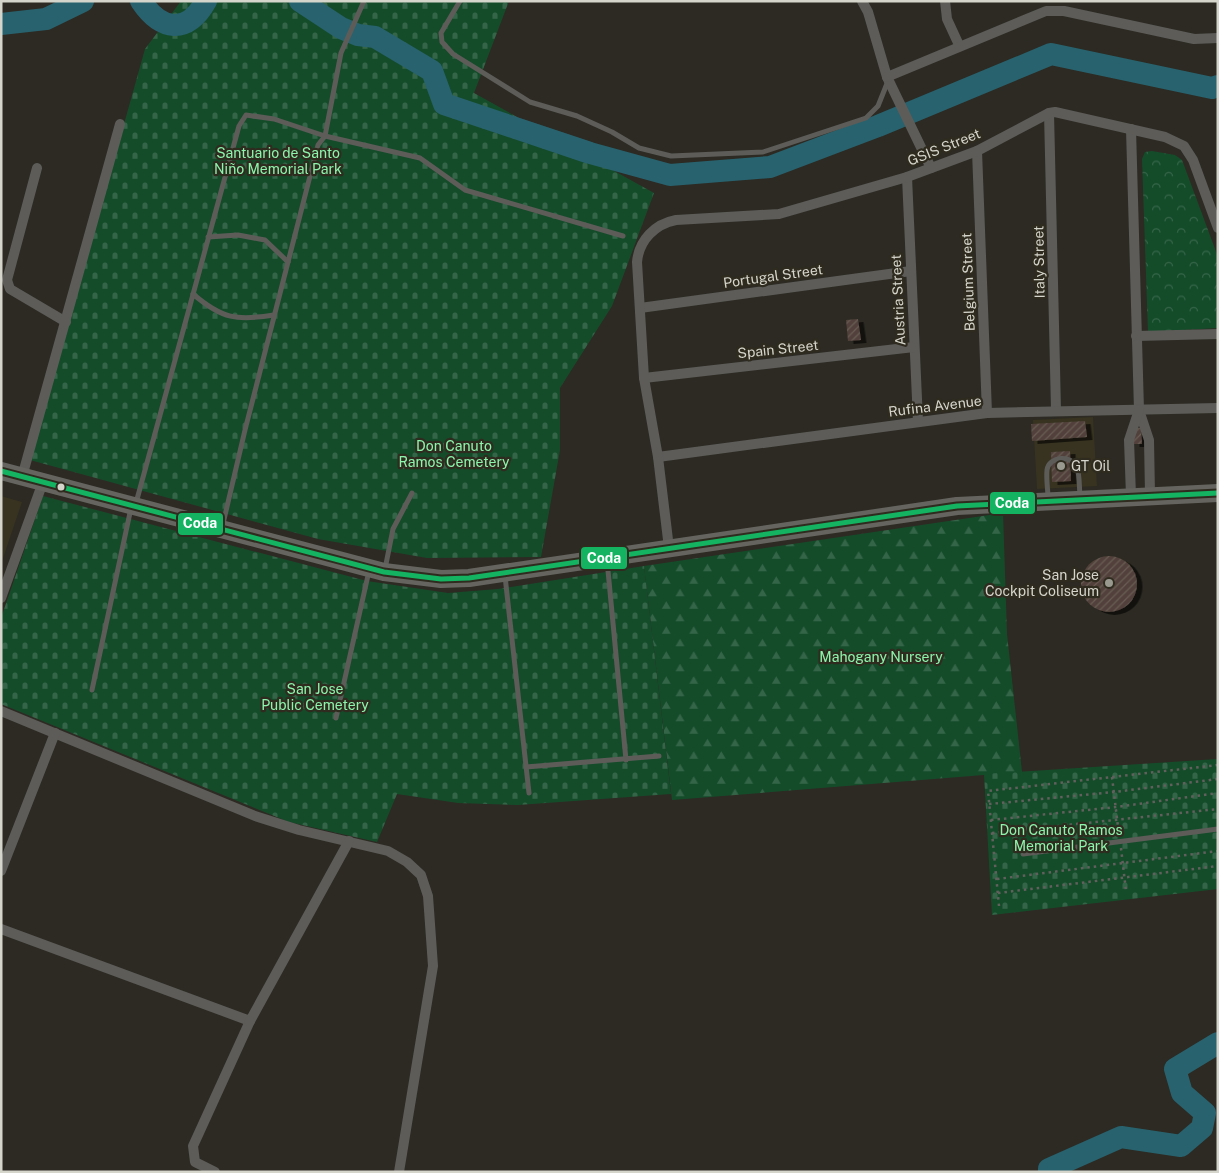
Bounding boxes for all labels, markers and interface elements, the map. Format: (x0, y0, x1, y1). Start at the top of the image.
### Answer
street label: GSIS Street (905, 125, 983, 169)
park label: Santuario de Santo Niño Memorial Park (214, 145, 342, 177)
street label: Italy Street (1030, 225, 1048, 299)
street label: Belgium Street (958, 232, 978, 332)
street label: Austria Street (888, 254, 908, 346)
street label: Portugal Street (722, 261, 824, 291)
street label: Spain Street (737, 337, 819, 361)
street label: Rufina Avenue (887, 392, 983, 420)
park label: Don Canuto Ramos Cemetery (398, 438, 510, 470)
place label: GT Oil (1071, 458, 1110, 474)
marker: GT Oil (1055, 460, 1067, 472)
unlabelled marker (56, 482, 66, 492)
line badge: Coda (989, 491, 1036, 515)
text: Coda (995, 495, 1029, 511)
line badge: Coda (177, 512, 224, 536)
text: Coda (183, 515, 217, 531)
line badge: Coda (580, 546, 628, 570)
text: Coda (587, 550, 621, 566)
place label: San Jose Cockpit Coliseum (985, 567, 1099, 599)
marker: San Jose Cockpit Coliseum (1103, 577, 1115, 589)
park label: Mahogany Nursery (819, 649, 943, 665)
park label: San Jose Public Cemetery (261, 681, 369, 713)
park label: Don Canuto Ramos Memorial Park (999, 822, 1123, 854)

